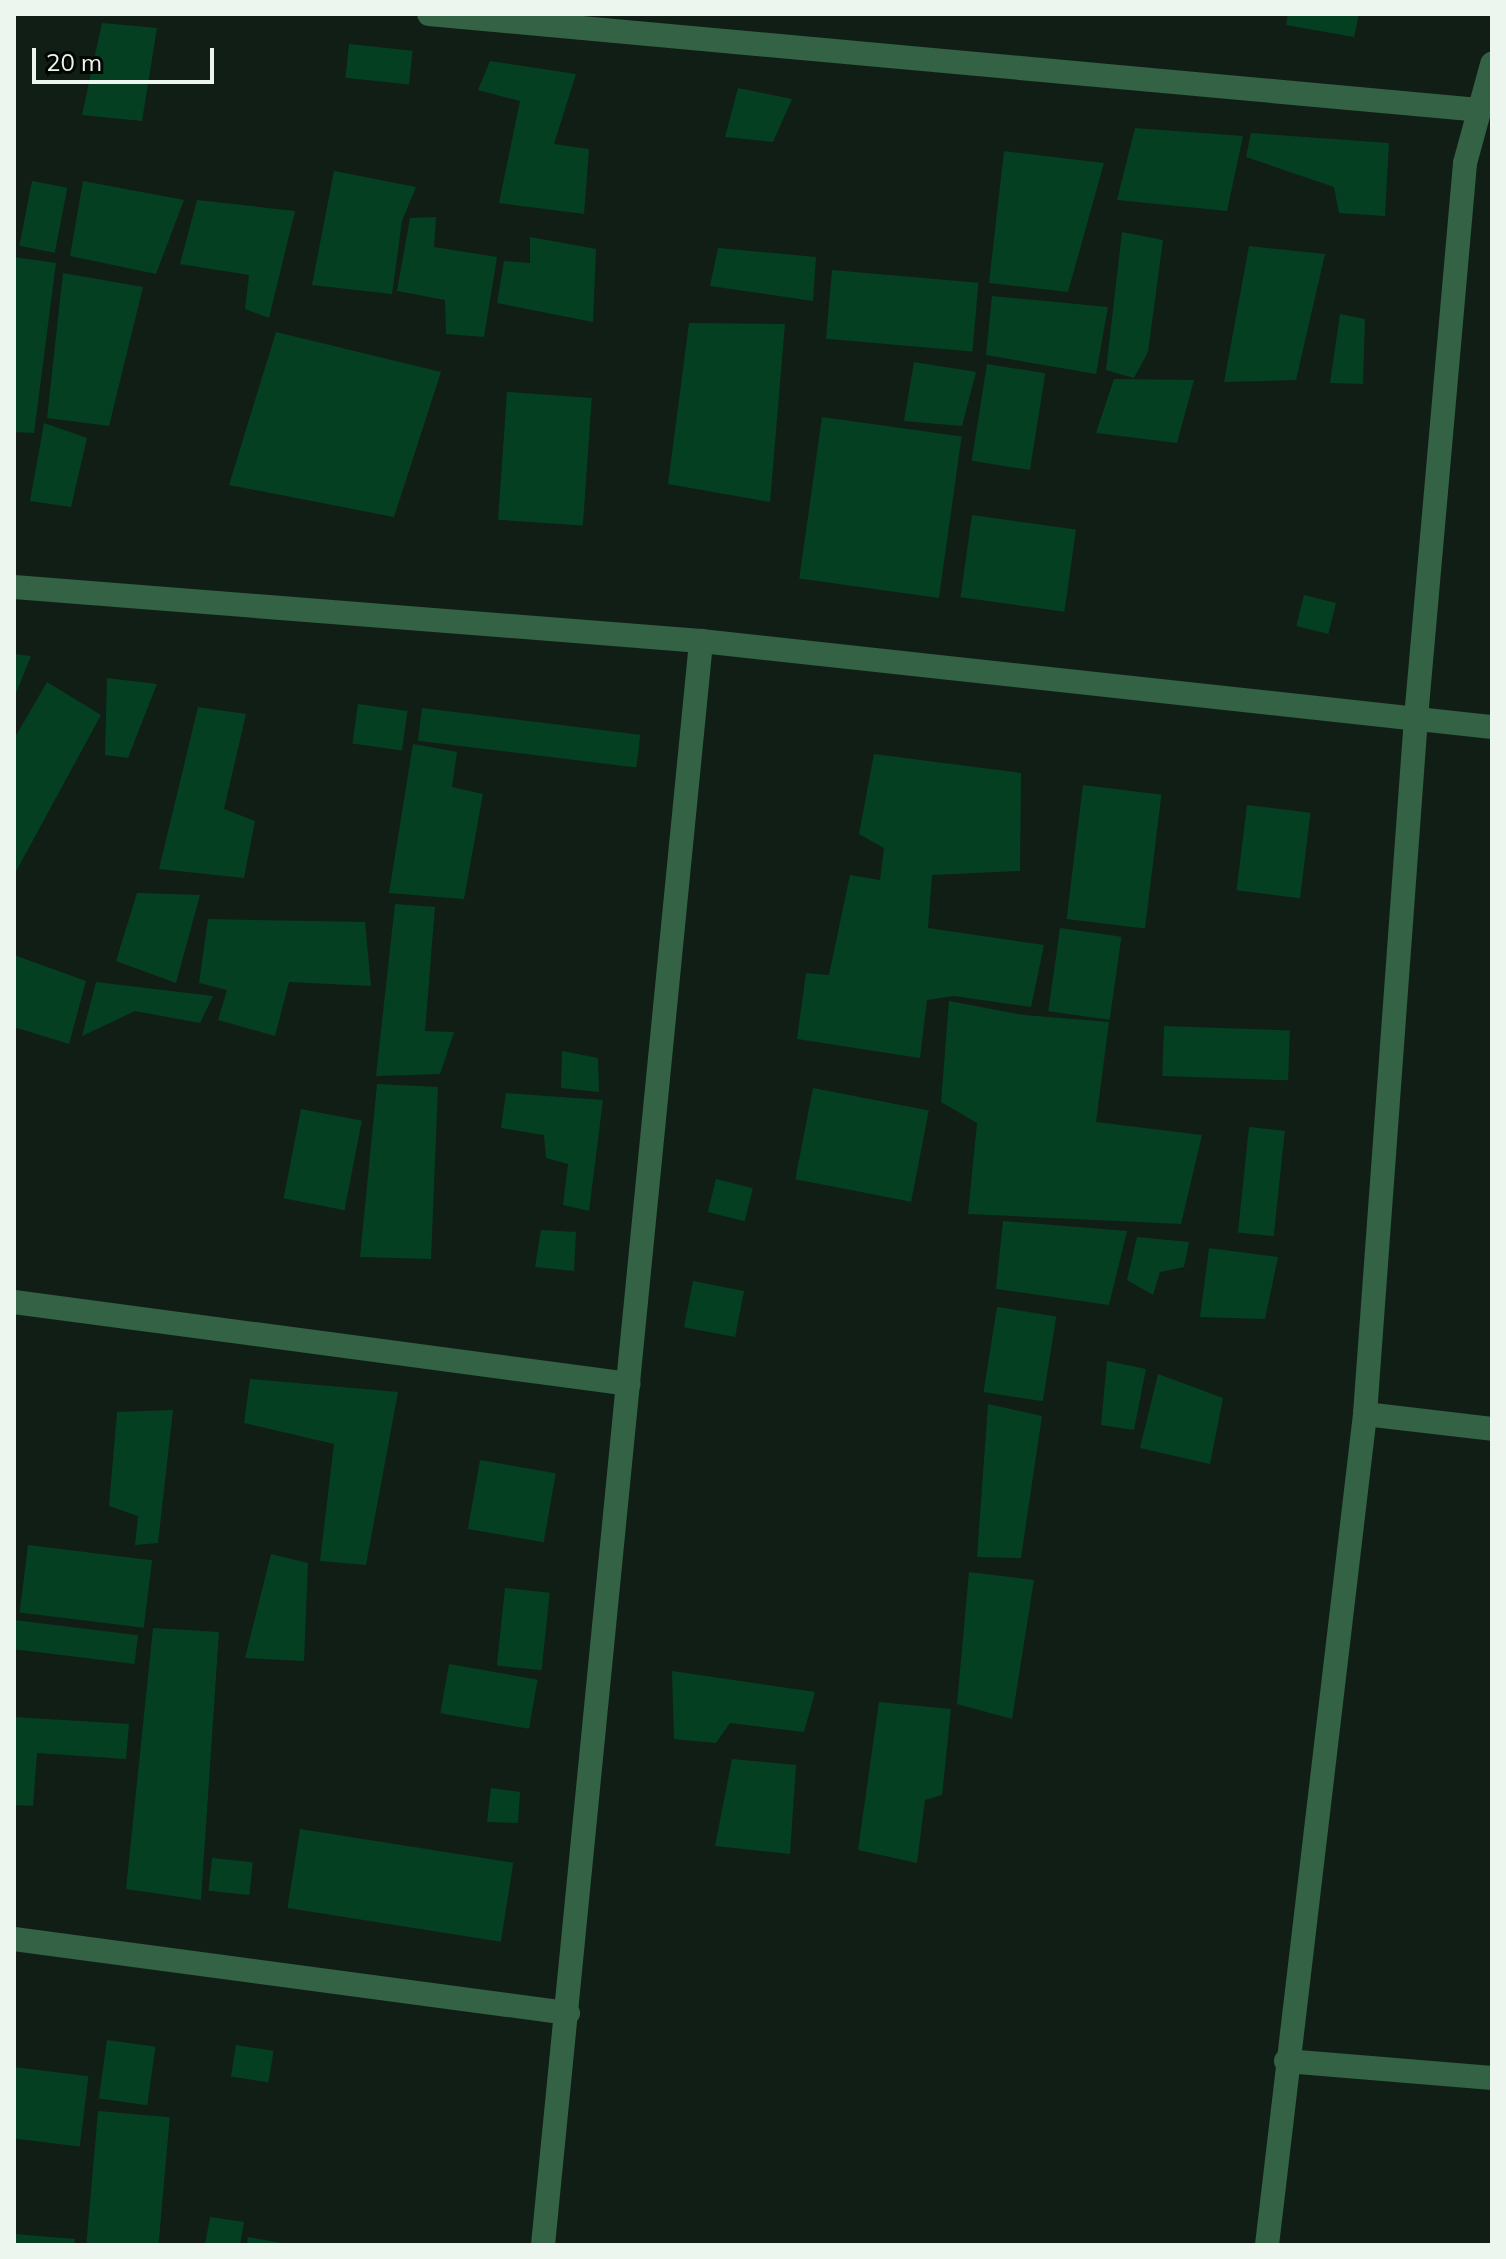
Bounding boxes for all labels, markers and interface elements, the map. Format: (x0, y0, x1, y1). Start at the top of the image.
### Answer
scale bar (36, 32, 218, 82)
text: 20 m (46, 47, 102, 77)

